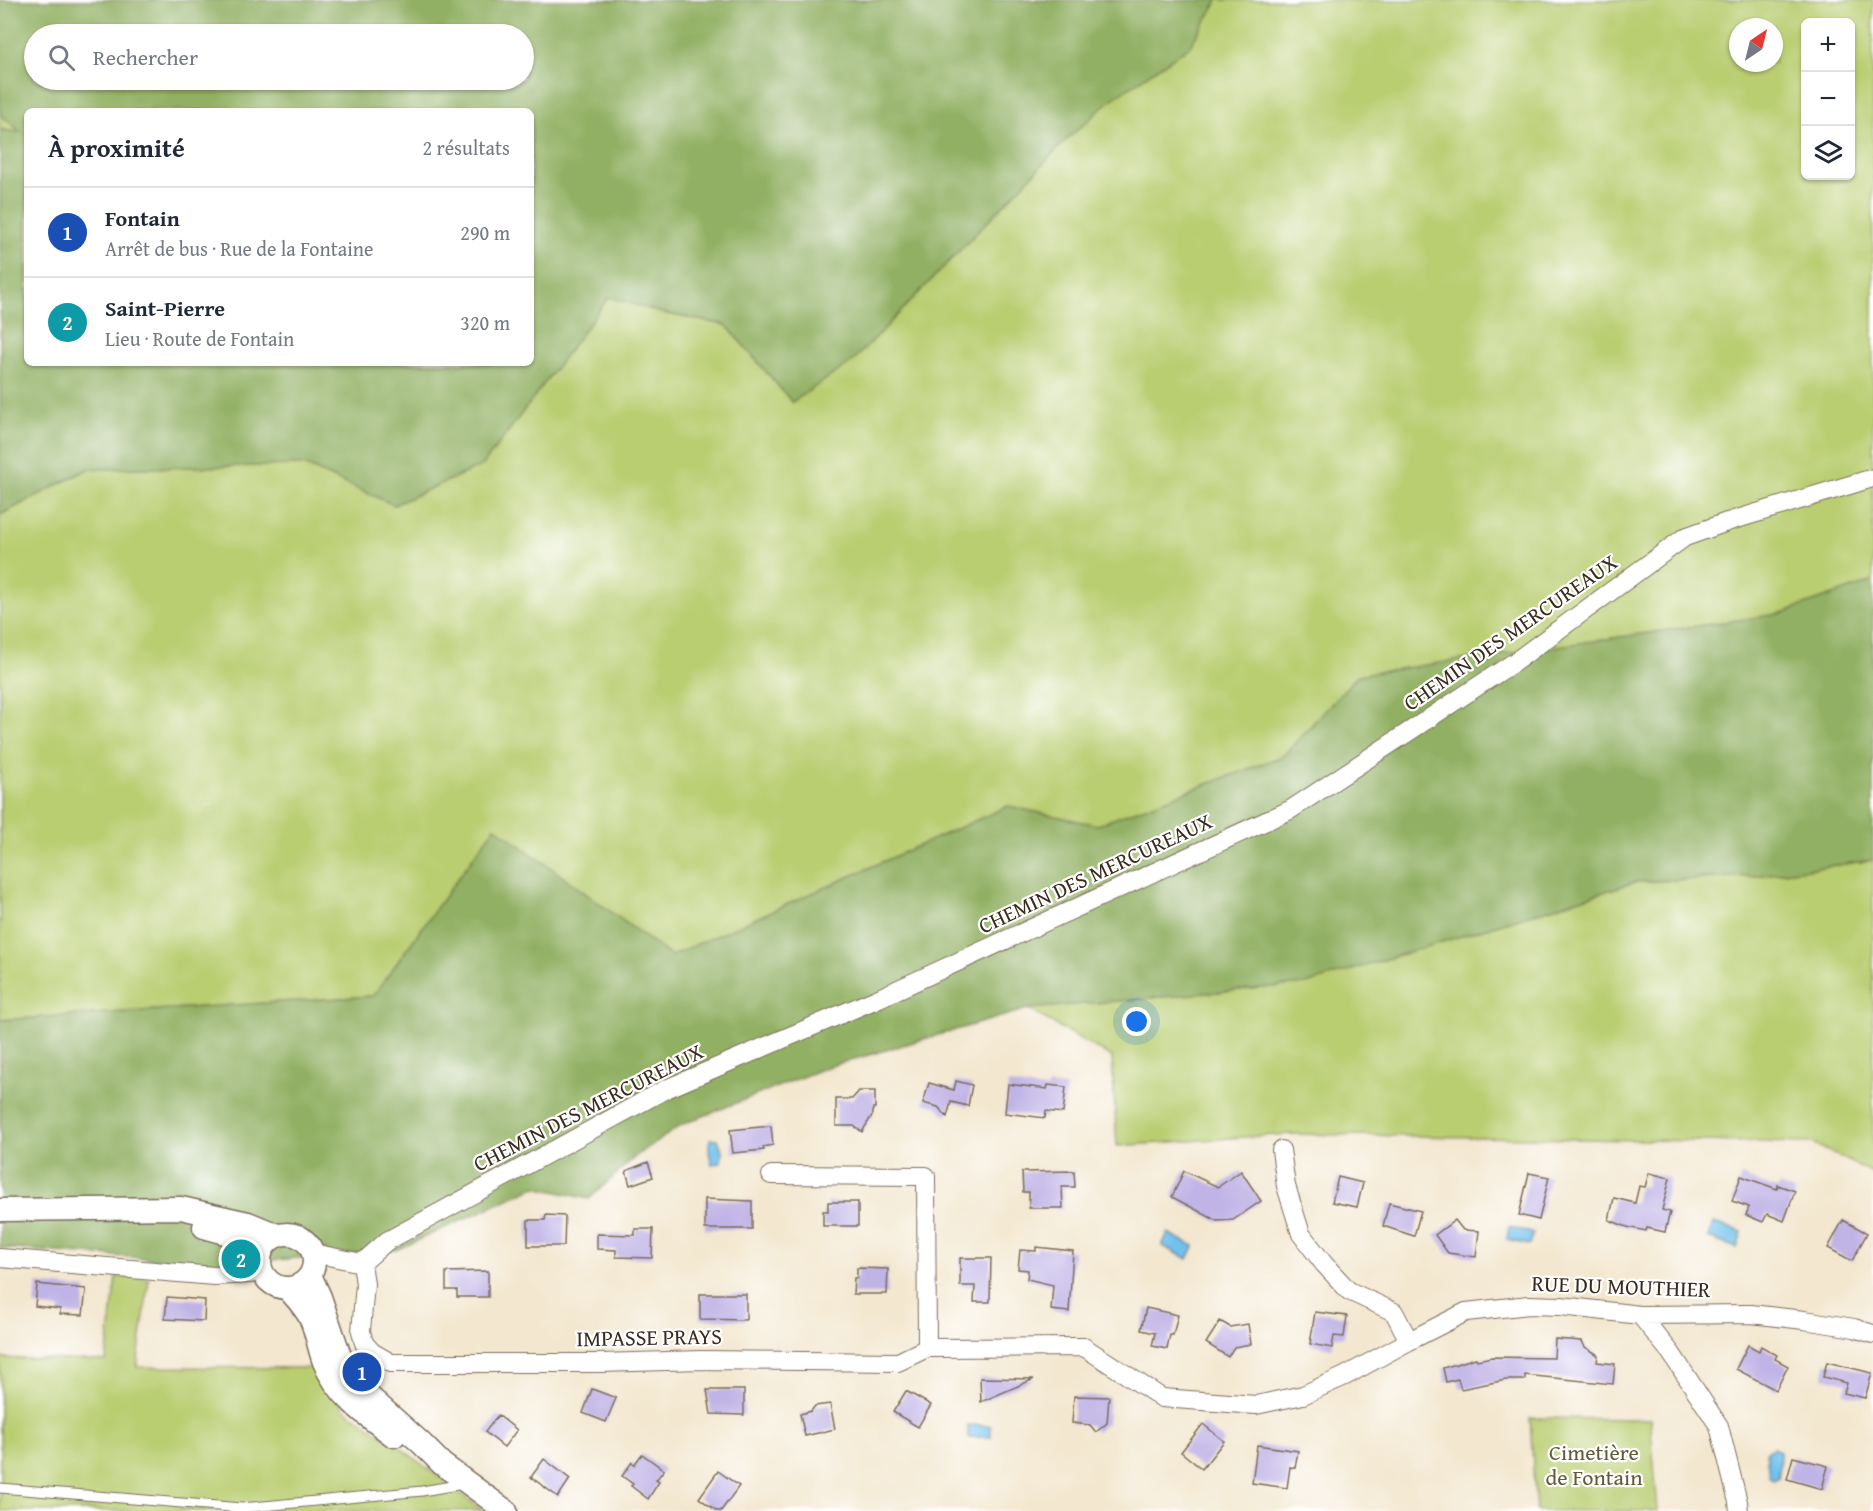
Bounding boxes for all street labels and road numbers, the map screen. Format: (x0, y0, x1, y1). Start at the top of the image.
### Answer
street label: CHEMIN DES MERCUREAUX (1397, 546, 1624, 718)
street label: CHEMIN DES MERCUREAUX (973, 805, 1217, 941)
street label: CHEMIN DES MERCUREAUX (467, 1035, 709, 1179)
street label: RUE DU MOUTHIER (1531, 1267, 1711, 1305)
street label: IMPASSE PRAYS (576, 1320, 722, 1354)

